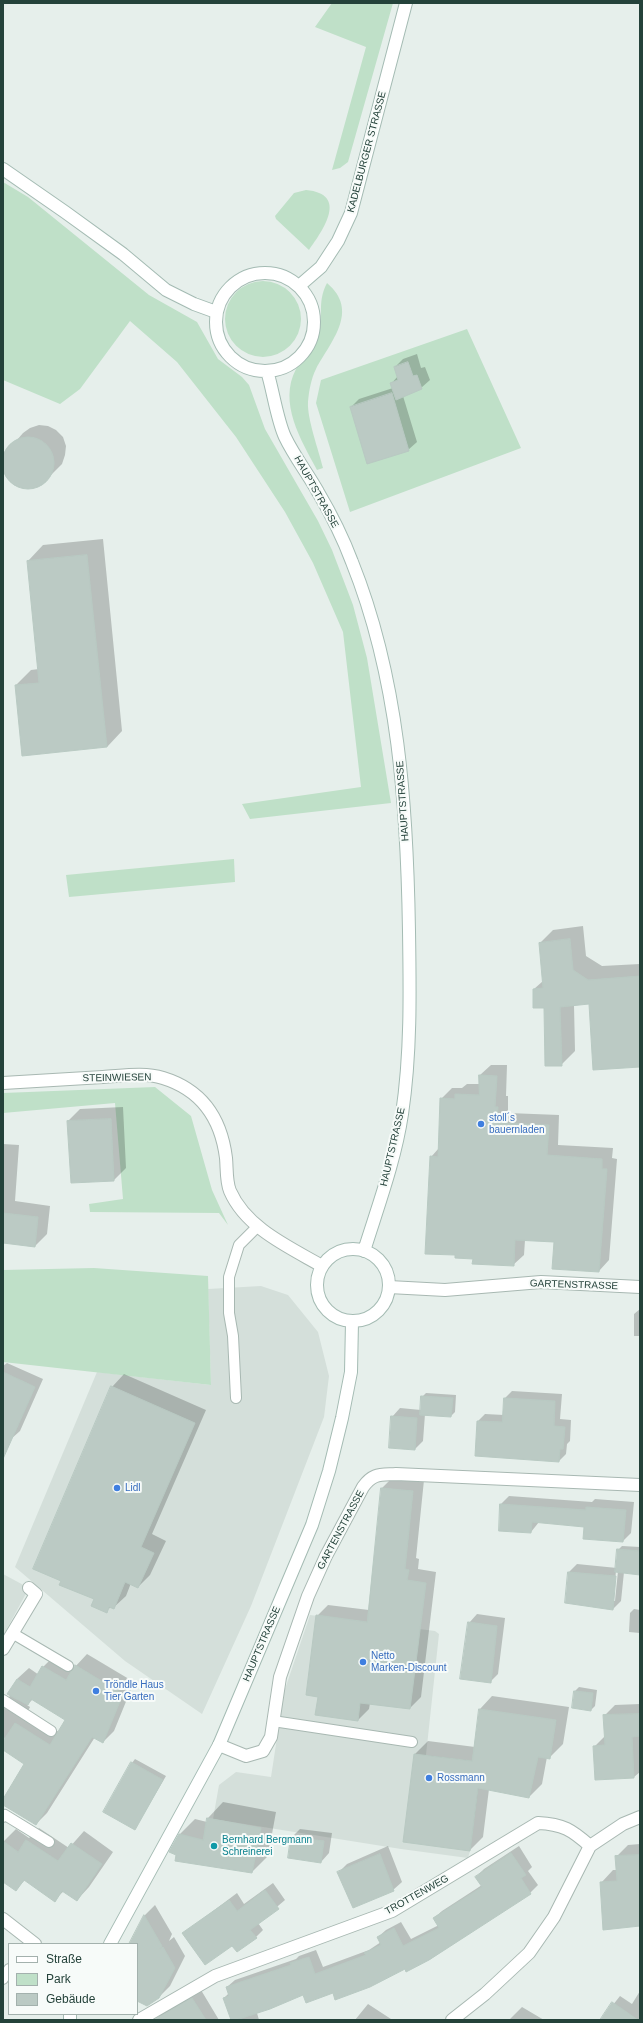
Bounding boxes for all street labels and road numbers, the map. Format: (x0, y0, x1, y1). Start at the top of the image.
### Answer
street label: KADELBURGER STRASSE (345, 90, 389, 214)
street label: HAUPTSTRASSE (291, 454, 341, 530)
street label: HAUPTSTRASSE (394, 760, 412, 842)
street label: STEINWIESEN (82, 1071, 152, 1085)
street label: HAUPTSTRASSE (378, 1106, 408, 1188)
street label: GARTENSTRASSE (530, 1277, 618, 1293)
street label: GARTENSTRASSE (315, 1488, 367, 1572)
street label: HAUPTSTRASSE (241, 1605, 283, 1683)
street label: TROTTENWEG (383, 1873, 451, 1917)

